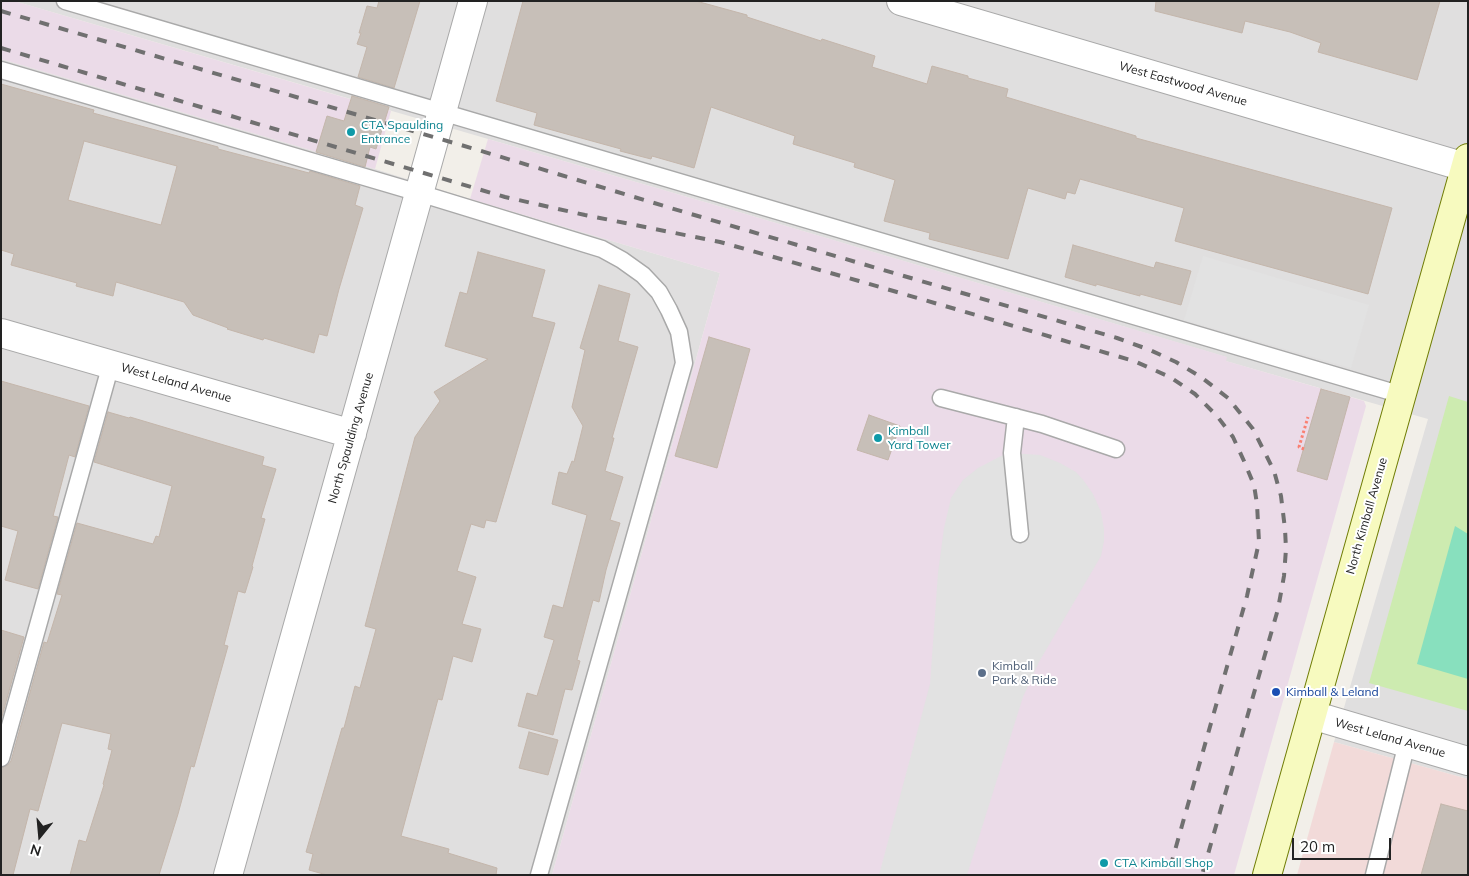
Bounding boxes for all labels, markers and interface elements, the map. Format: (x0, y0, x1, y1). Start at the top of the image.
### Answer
street label: West Eastwood Avenue (1117, 59, 1249, 109)
place label: CTA Spaulding Entrance (361, 118, 443, 146)
marker: CTA Spaulding Entrance (345, 126, 357, 138)
street label: West Leland Avenue (119, 360, 233, 406)
street label: North Spaulding Avenue (325, 371, 377, 505)
place label: Kimball Yard Tower (888, 424, 950, 452)
marker: Kimball Yard Tower (872, 432, 884, 444)
street label: North Kimball Avenue (1343, 456, 1391, 576)
place label: Kimball Park & Ride (992, 659, 1056, 687)
marker: Kimball Park & Ride (976, 667, 988, 679)
place label: Kimball & Leland (1286, 685, 1379, 699)
marker: Kimball & Leland (1270, 686, 1282, 698)
street label: West Leland Avenue (1333, 715, 1447, 761)
north arrow (15, 811, 65, 861)
scale bar (1294, 828, 1393, 860)
text: 20 m (1300, 837, 1335, 856)
text: N (28, 840, 43, 861)
place label: CTA Kimball Shop (1114, 856, 1213, 870)
marker: CTA Kimball Shop (1098, 857, 1110, 869)

